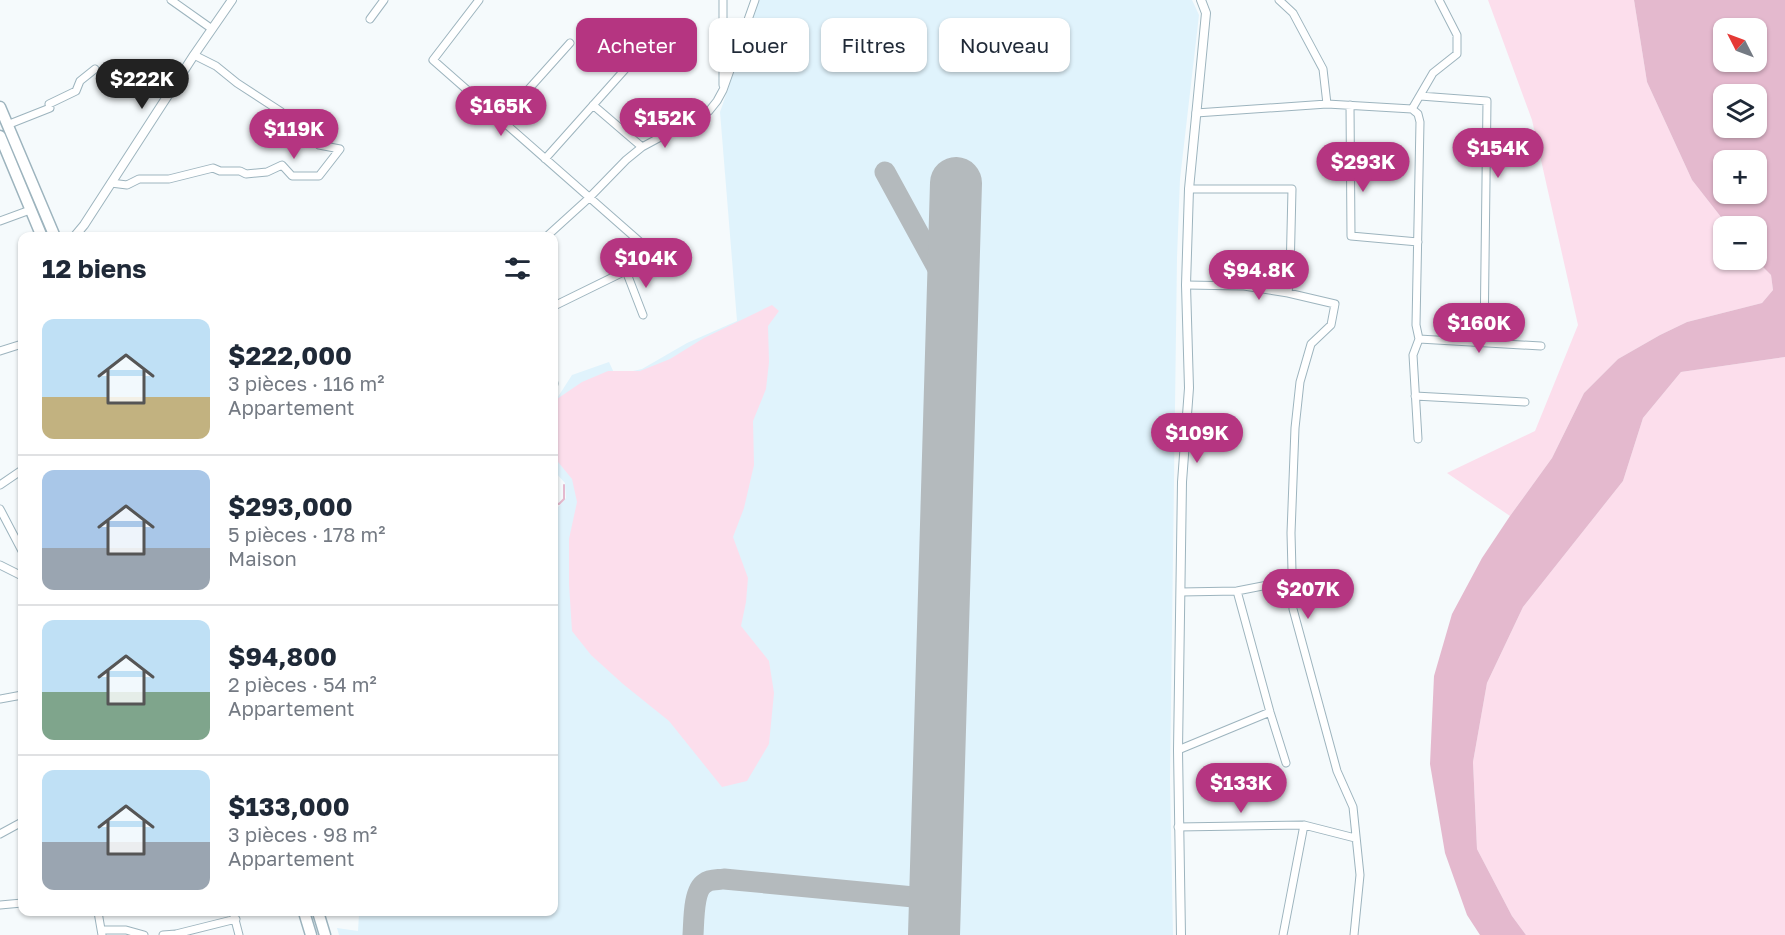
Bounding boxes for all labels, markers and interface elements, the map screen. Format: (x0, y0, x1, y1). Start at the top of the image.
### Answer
chip: Acheter (576, 18, 697, 72)
chip: Louer (709, 18, 809, 72)
chip: Filtres (821, 18, 927, 72)
chip: Nouveau (939, 18, 1070, 72)
north arrow (1713, 18, 1767, 72)
map controls (1713, 18, 1767, 270)
pin: $222K (100, 59, 184, 110)
text: $222K (110, 66, 174, 90)
button: layers (1713, 84, 1767, 138)
pin: $165K (459, 86, 543, 137)
text: $165K (469, 93, 533, 117)
pin: $152K (623, 98, 707, 149)
text: $152K (634, 105, 696, 129)
pin: $119K (252, 109, 336, 160)
text: $119K (263, 116, 325, 140)
pin: $154K (1456, 128, 1540, 179)
text: $154K (1467, 135, 1529, 159)
pin: $293K (1321, 142, 1405, 193)
text: $293K (1331, 149, 1396, 173)
button: + (1713, 150, 1767, 204)
button: − (1713, 216, 1767, 270)
pin: $104K (604, 238, 688, 289)
text: $104K (614, 245, 678, 269)
pin: $94.8K (1210, 250, 1308, 301)
icon: filters (501, 252, 534, 285)
text: 12 biens (42, 253, 147, 284)
text: $94.8K (1223, 257, 1295, 281)
pin: $160K (1437, 303, 1521, 354)
text: $160K (1447, 310, 1511, 334)
text: $222,000 (228, 340, 352, 371)
icon: home (90, 343, 162, 415)
text: 3 pièces · 116 m² (228, 371, 384, 395)
text: Appartement (228, 395, 355, 419)
pin: $109K (1155, 413, 1239, 464)
text: $109K (1165, 420, 1229, 444)
text: $293,000 (228, 491, 353, 522)
icon: home (90, 494, 162, 566)
text: 5 pièces · 178 m² (228, 522, 385, 546)
text: Maison (228, 546, 297, 570)
pin: $207K (1266, 569, 1350, 620)
text: $207K (1276, 576, 1340, 600)
text: $94,800 (228, 641, 337, 672)
icon: home (90, 644, 162, 716)
text: 2 pièces · 54 m² (228, 672, 377, 696)
text: Appartement (228, 696, 355, 720)
pin: $133K (1199, 763, 1283, 814)
text: $133K (1210, 770, 1272, 794)
text: $133,000 (228, 791, 350, 822)
icon: home (90, 794, 162, 866)
text: 3 pièces · 98 m² (228, 822, 377, 846)
text: Appartement (228, 846, 355, 870)

